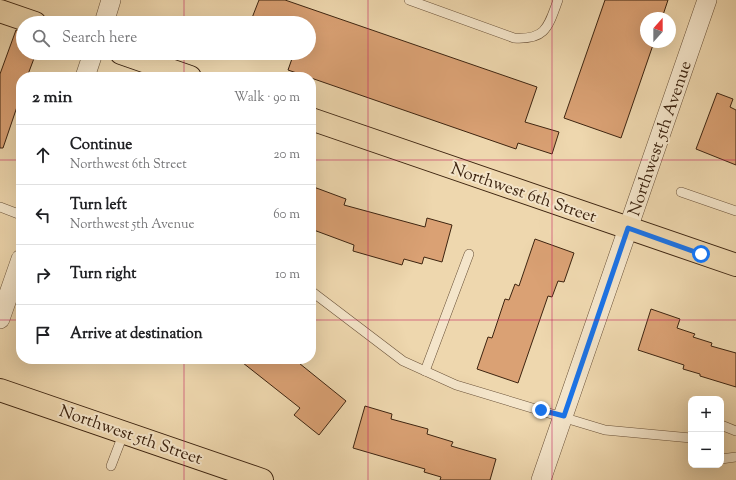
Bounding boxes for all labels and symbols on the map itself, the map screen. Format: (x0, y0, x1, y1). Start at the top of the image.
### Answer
north arrow (640, 12, 676, 48)
street label: Northwest 5th Avenue (623, 58, 699, 220)
street label: Northwest 6th Street (447, 158, 600, 230)
route start (692, 245, 710, 263)
street label: Northwest 5th Street (56, 400, 205, 472)
route end (532, 401, 550, 419)

